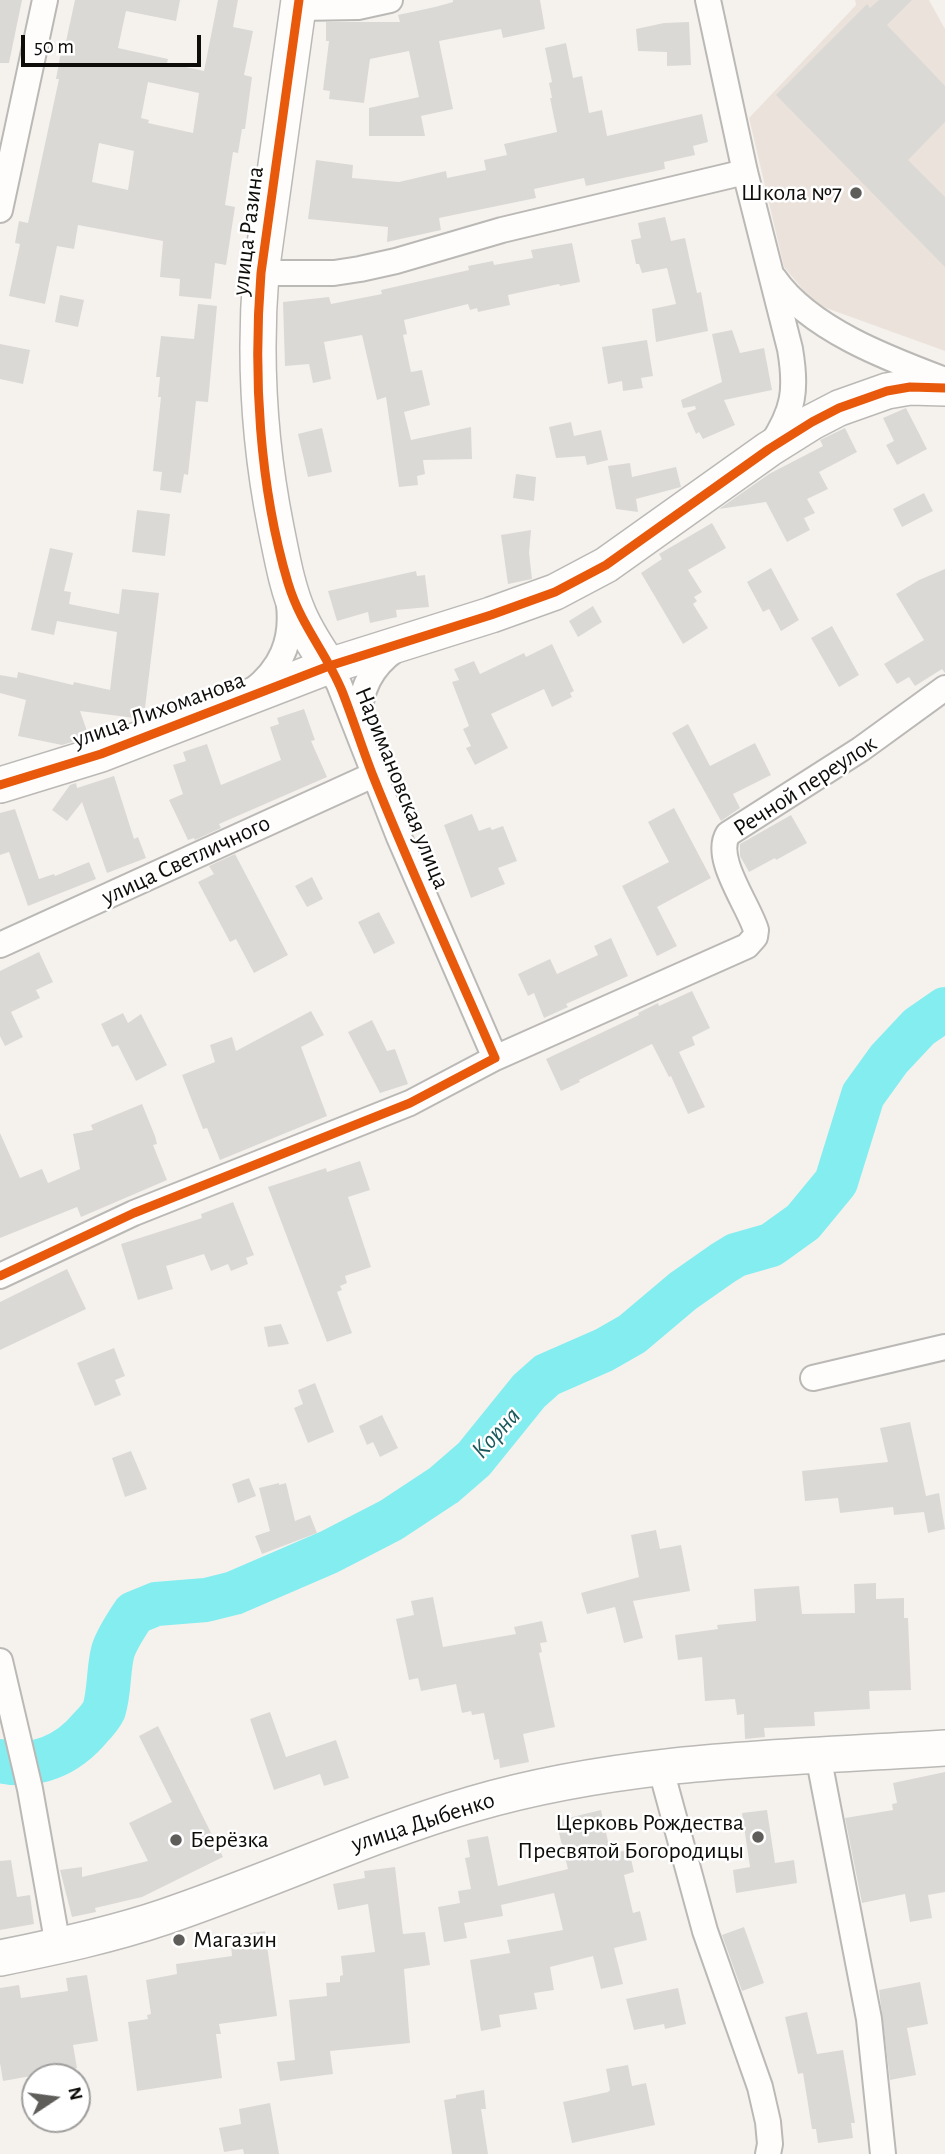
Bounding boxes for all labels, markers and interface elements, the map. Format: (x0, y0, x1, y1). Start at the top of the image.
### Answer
scale bar (24, 21, 205, 65)
text: 50 m (34, 36, 74, 57)
street label: улица Разина (226, 165, 270, 297)
place label: Школа №7 (741, 179, 842, 207)
marker: Школа №7 (848, 185, 864, 201)
street label: улица Лихоманова (69, 665, 249, 755)
street label: Наримановская улица (348, 683, 456, 893)
street label: Речной переулок (728, 729, 882, 843)
street label: улица Светличного (97, 808, 275, 912)
water label: Корна (465, 1401, 527, 1465)
street label: улица Дыбенко (348, 1785, 498, 1859)
place label: Церковь Рождества Пресвятой Богородицы (517, 1809, 744, 1865)
place label: Берёзка (190, 1826, 269, 1854)
marker: Церковь Рождества Пресвятой Богородицы (750, 1829, 766, 1845)
marker: Берёзка (168, 1832, 184, 1848)
place label: Магазин (193, 1926, 277, 1954)
marker: Магазин (171, 1932, 187, 1948)
north arrow (21, 2063, 91, 2133)
text: N (64, 2085, 86, 2102)

